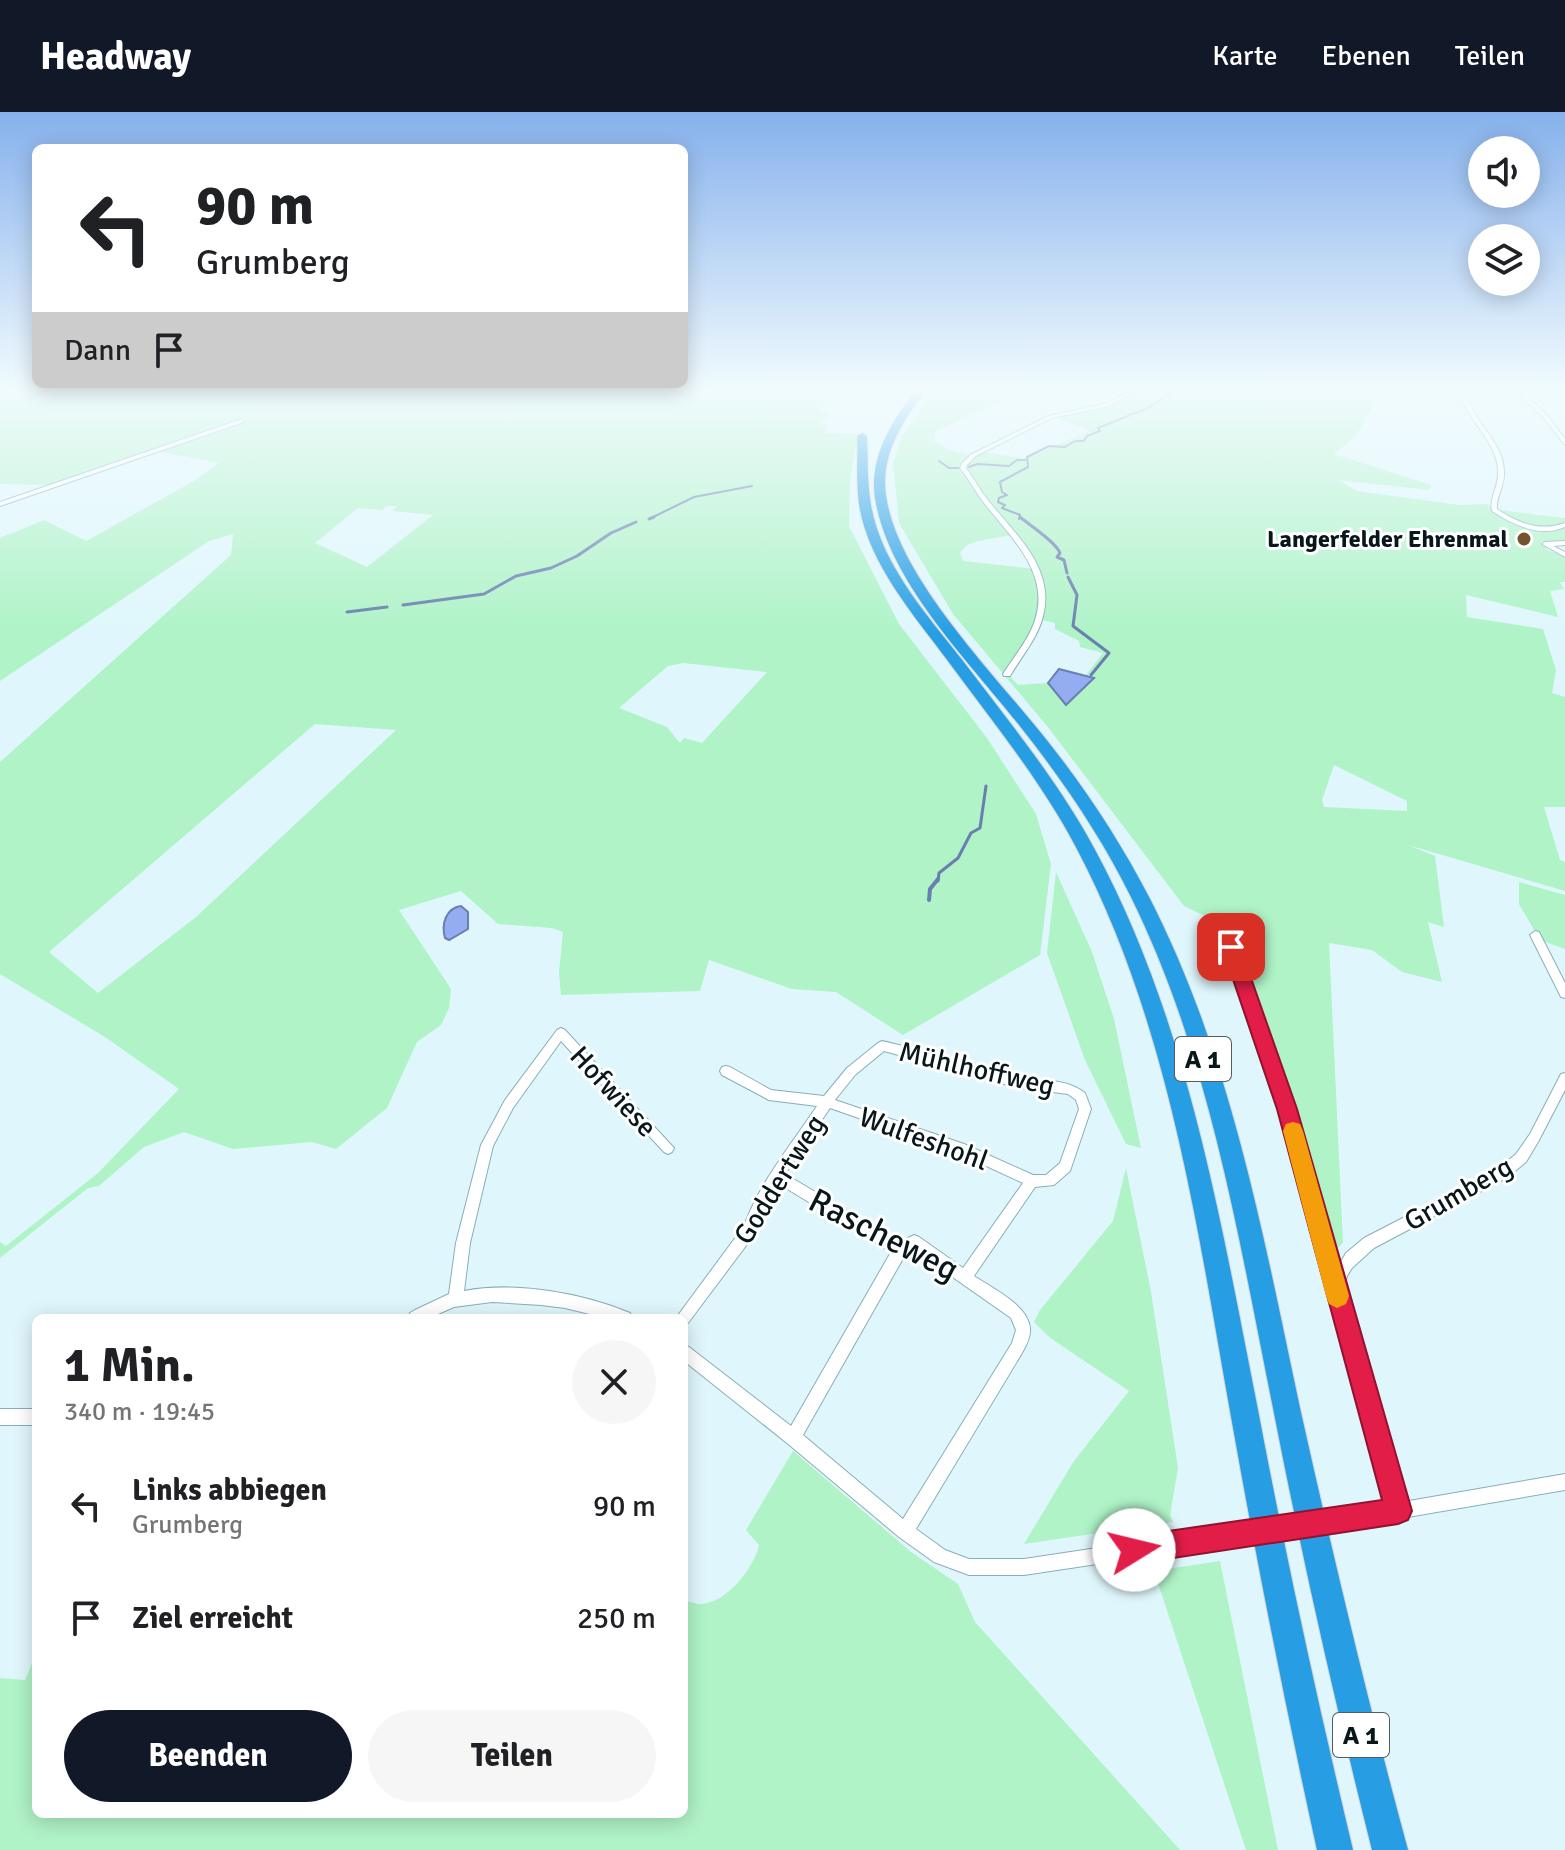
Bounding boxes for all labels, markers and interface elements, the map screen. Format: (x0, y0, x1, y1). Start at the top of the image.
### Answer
text: Headway (40, 33, 191, 80)
text: Karte (1212, 39, 1278, 73)
text: Ebenen (1322, 39, 1411, 73)
text: Teilen (1455, 39, 1525, 73)
map controls (1468, 136, 1540, 296)
button: sound (1468, 136, 1540, 208)
text: 90 m (196, 171, 314, 240)
icon: left (64, 176, 168, 280)
button: layers (1468, 224, 1540, 296)
text: Grumberg (196, 240, 350, 285)
icon: arrive (147, 328, 191, 372)
text: Dann (64, 332, 131, 369)
place label: Langerfelder Ehrenmal (1267, 524, 1508, 554)
marker: Langerfelder Ehrenmal (1515, 530, 1533, 548)
pin (1197, 913, 1265, 981)
icon: arrive (1209, 925, 1253, 969)
street label: Mühlhoffweg (896, 1035, 1058, 1103)
road number: A 1 (1175, 1037, 1231, 1081)
street label: Hofwiese (563, 1039, 664, 1144)
street label: Wulfeshohl (855, 1100, 993, 1178)
street label: Goddertweg (727, 1109, 833, 1250)
street label: Grumberg (1398, 1149, 1519, 1238)
street label: Rascheweg (802, 1179, 965, 1290)
text: 1 Min. (64, 1336, 195, 1395)
button: close (572, 1340, 656, 1424)
text: 340 m · 19:45 (64, 1396, 215, 1428)
text: Links abbiegen (132, 1472, 327, 1509)
icon: left (64, 1484, 108, 1528)
text: 90 m (593, 1488, 656, 1525)
position arrow (1092, 1508, 1176, 1592)
text: Grumberg (132, 1509, 243, 1541)
icon: arrive (64, 1596, 108, 1640)
text: Ziel erreicht (132, 1600, 293, 1637)
text: 250 m (577, 1600, 656, 1637)
button: Beenden (64, 1710, 352, 1802)
button: Teilen (368, 1710, 656, 1802)
road number: A 1 (1333, 1713, 1389, 1757)

